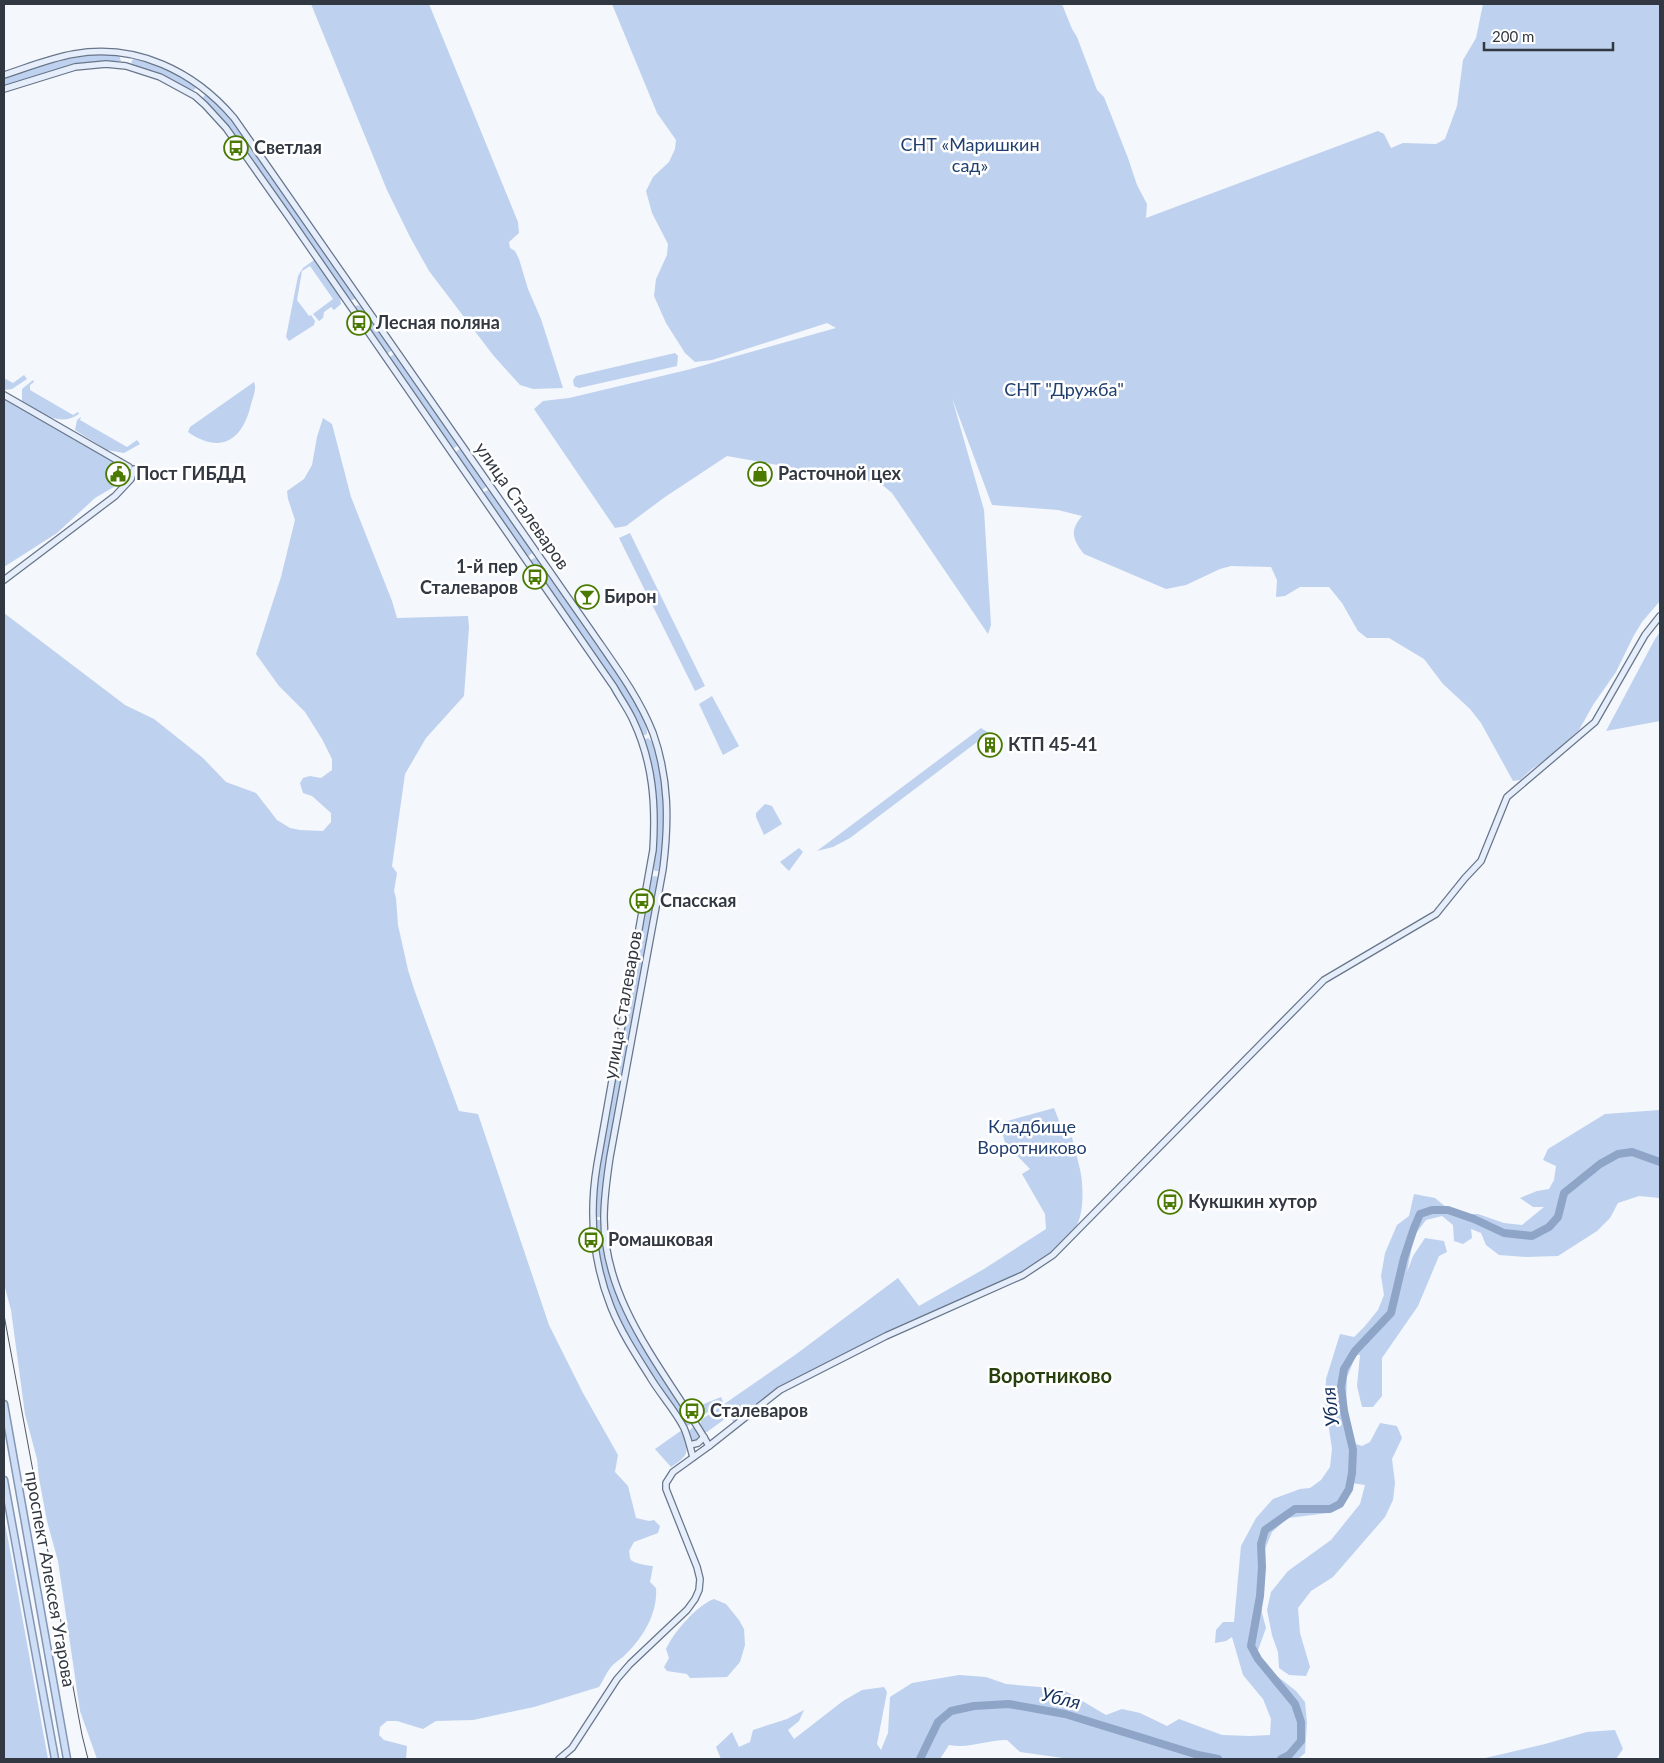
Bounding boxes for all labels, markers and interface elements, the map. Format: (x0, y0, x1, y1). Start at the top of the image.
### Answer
scale bar (1484, 20, 1613, 52)
text: 200 m (1492, 27, 1534, 45)
park label: СНТ «Маришкин сад» (900, 133, 1040, 176)
bus stop icon: Светлая (223, 135, 249, 161)
place label: Светлая (254, 136, 322, 158)
bus stop icon: Лесная поляна (346, 310, 372, 336)
place label: Лесная поляна (375, 311, 500, 333)
park label: СНТ "Дружба" (1004, 378, 1124, 400)
street label: улица Сталеваров (471, 437, 575, 573)
public building icon: Пост ГИБДД (105, 461, 131, 487)
shop icon: Расточной цех (747, 461, 773, 487)
place label: Пост ГИБДД (136, 462, 246, 484)
place label: Расточной цех (778, 462, 901, 484)
place label: 1-й пер Сталеваров (420, 555, 518, 598)
bus stop icon: 1-й пер Сталеваров (522, 564, 548, 590)
bar icon: Бирон (574, 584, 600, 610)
place label: Бирон (604, 585, 657, 607)
building icon: КТП 45-41 (977, 732, 1003, 758)
place label: КТП 45-41 (1008, 733, 1098, 755)
bus stop icon: Спасская (629, 888, 655, 914)
place label: Спасская (660, 889, 737, 911)
street label: улица Сталеваров (598, 929, 646, 1081)
park label: Кладбище Воротниково (977, 1115, 1087, 1158)
bus stop icon: Кукшкин хутор (1157, 1189, 1183, 1215)
place label: Кукшкин хутор (1188, 1190, 1317, 1212)
bus stop icon: Ромашковая (578, 1227, 604, 1253)
place label: Ромашковая (608, 1228, 713, 1250)
district label: Воротниково (988, 1363, 1112, 1387)
water label: Убля (1316, 1386, 1343, 1428)
bus stop icon: Сталеваров (679, 1398, 705, 1424)
place label: Сталеваров (710, 1399, 808, 1421)
street label: проспект Алексея Угарова (21, 1469, 81, 1689)
water label: Убля (1039, 1682, 1083, 1713)

